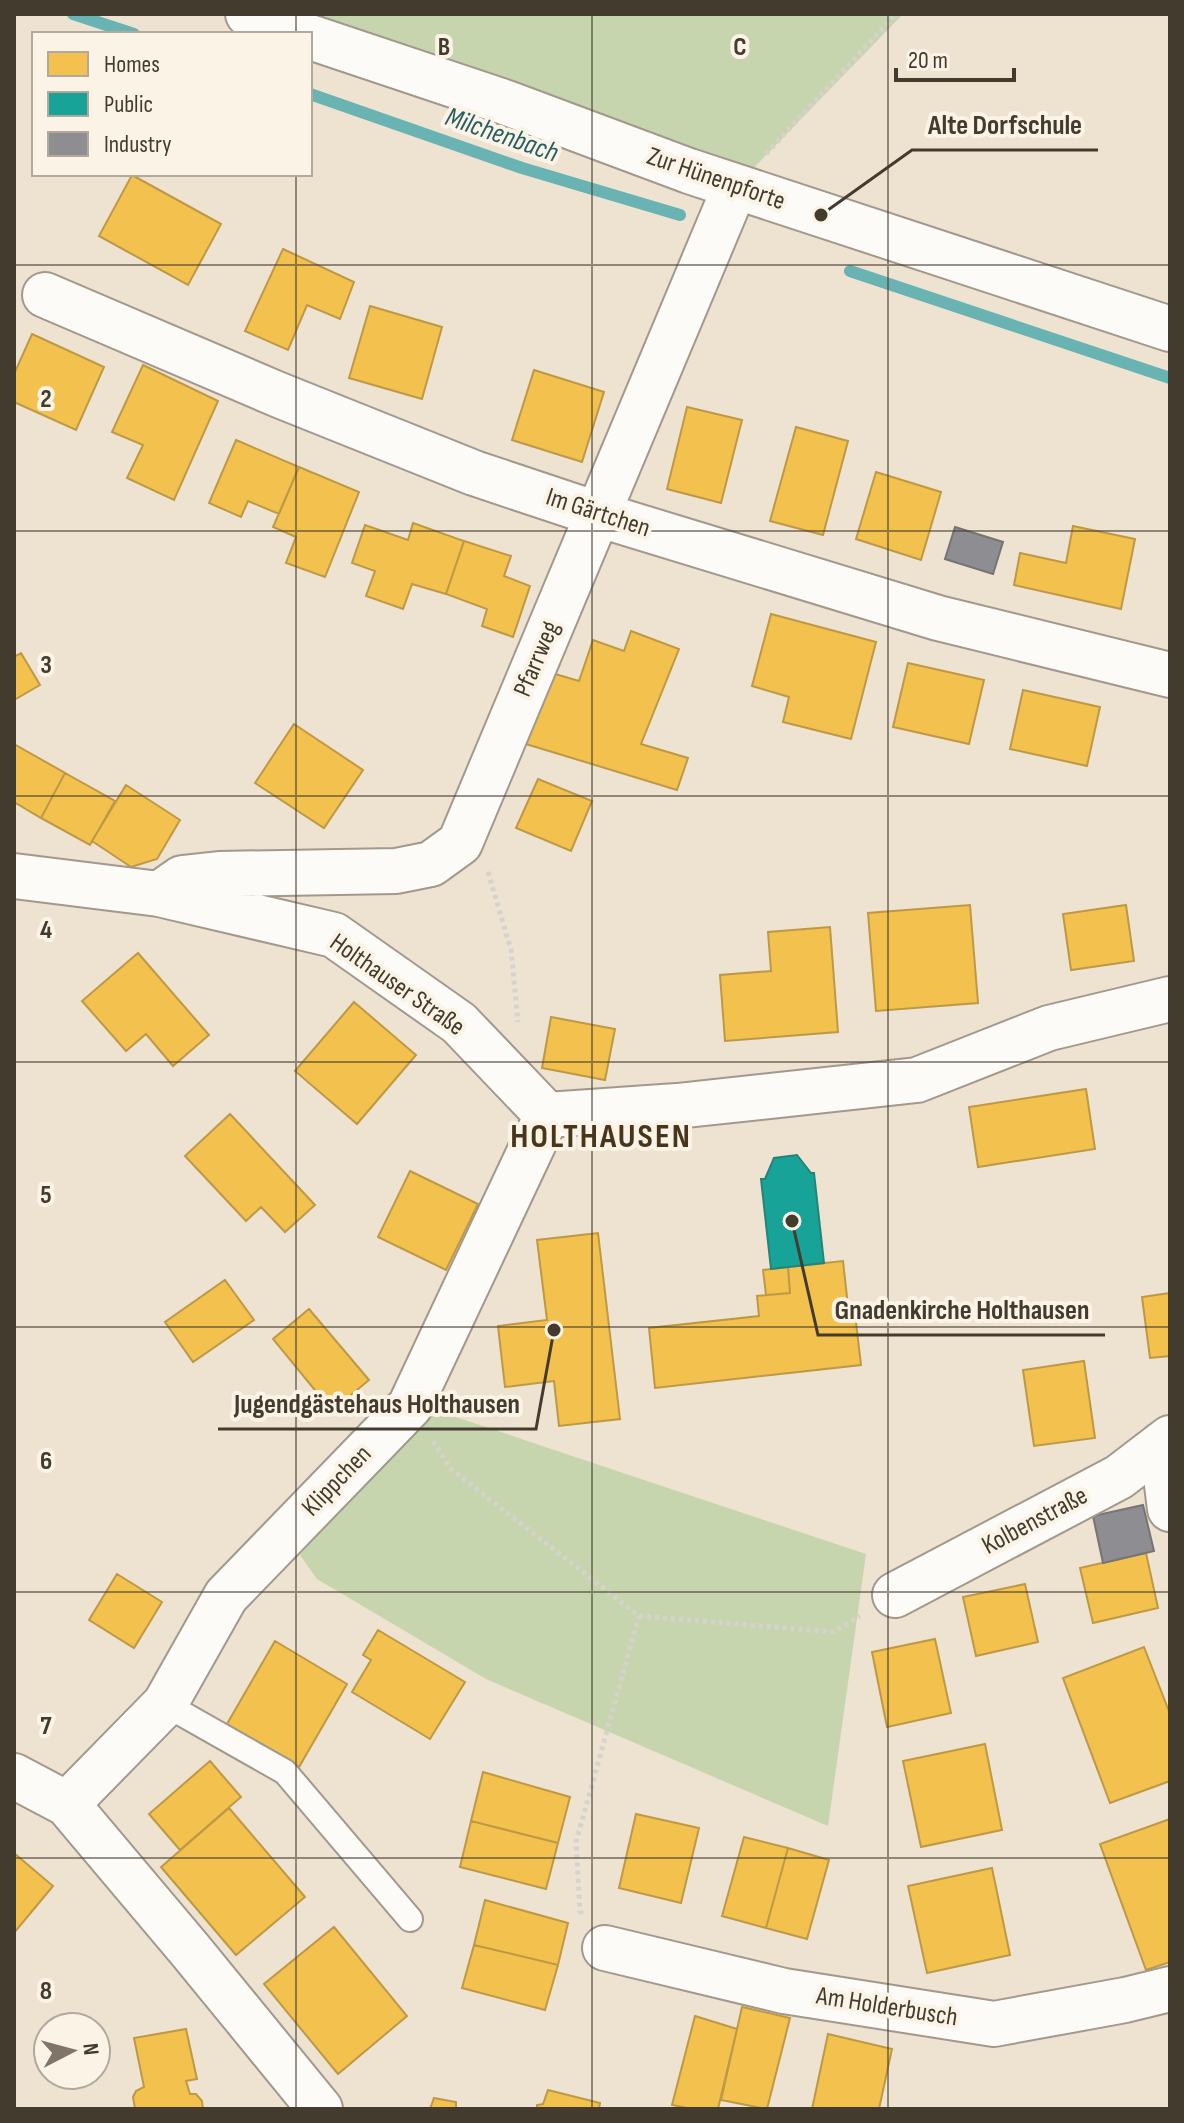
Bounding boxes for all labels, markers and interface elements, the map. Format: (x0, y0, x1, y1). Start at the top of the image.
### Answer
legend (32, 32, 312, 176)
text: B (438, 32, 450, 63)
text: C (733, 32, 747, 63)
scale bar (896, 32, 1014, 82)
text: 20 m (908, 46, 948, 75)
text: Homes (104, 50, 160, 79)
text: Public (104, 90, 153, 119)
callout: Alte Dorfschule (912, 98, 1098, 150)
water label: Milchenbach (441, 100, 563, 170)
text: Alte Dorfschule (927, 109, 1082, 142)
text: Industry (104, 130, 171, 159)
street label: Zur Hünenpforte (643, 141, 789, 217)
text: 2 (40, 384, 52, 415)
street label: Im Gärtchen (542, 482, 654, 544)
street label: Pfarrweg (507, 617, 567, 701)
text: 3 (40, 650, 52, 681)
text: 4 (40, 915, 52, 946)
street label: Holthauser Straße (324, 927, 470, 1043)
district label: HOLTHAUSEN (510, 1116, 692, 1157)
text: 5 (40, 1180, 52, 1211)
callout: Gnadenkirche Holthausen (818, 1283, 1105, 1335)
text: Gnadenkirche Holthausen (834, 1294, 1090, 1327)
callout: Jugendgästehaus Holthausen (218, 1377, 536, 1429)
text: Jugendgästehaus Holthausen (233, 1388, 520, 1421)
street label: Klippchen (296, 1439, 378, 1523)
text: 6 (40, 1446, 52, 1477)
street label: Kolbenstraße (977, 1480, 1093, 1562)
text: 7 (40, 1711, 52, 1742)
text: 8 (40, 1976, 52, 2007)
street label: Am Holderbusch (813, 1980, 960, 2033)
north arrow (32, 2011, 112, 2091)
text: N (76, 2042, 104, 2056)

